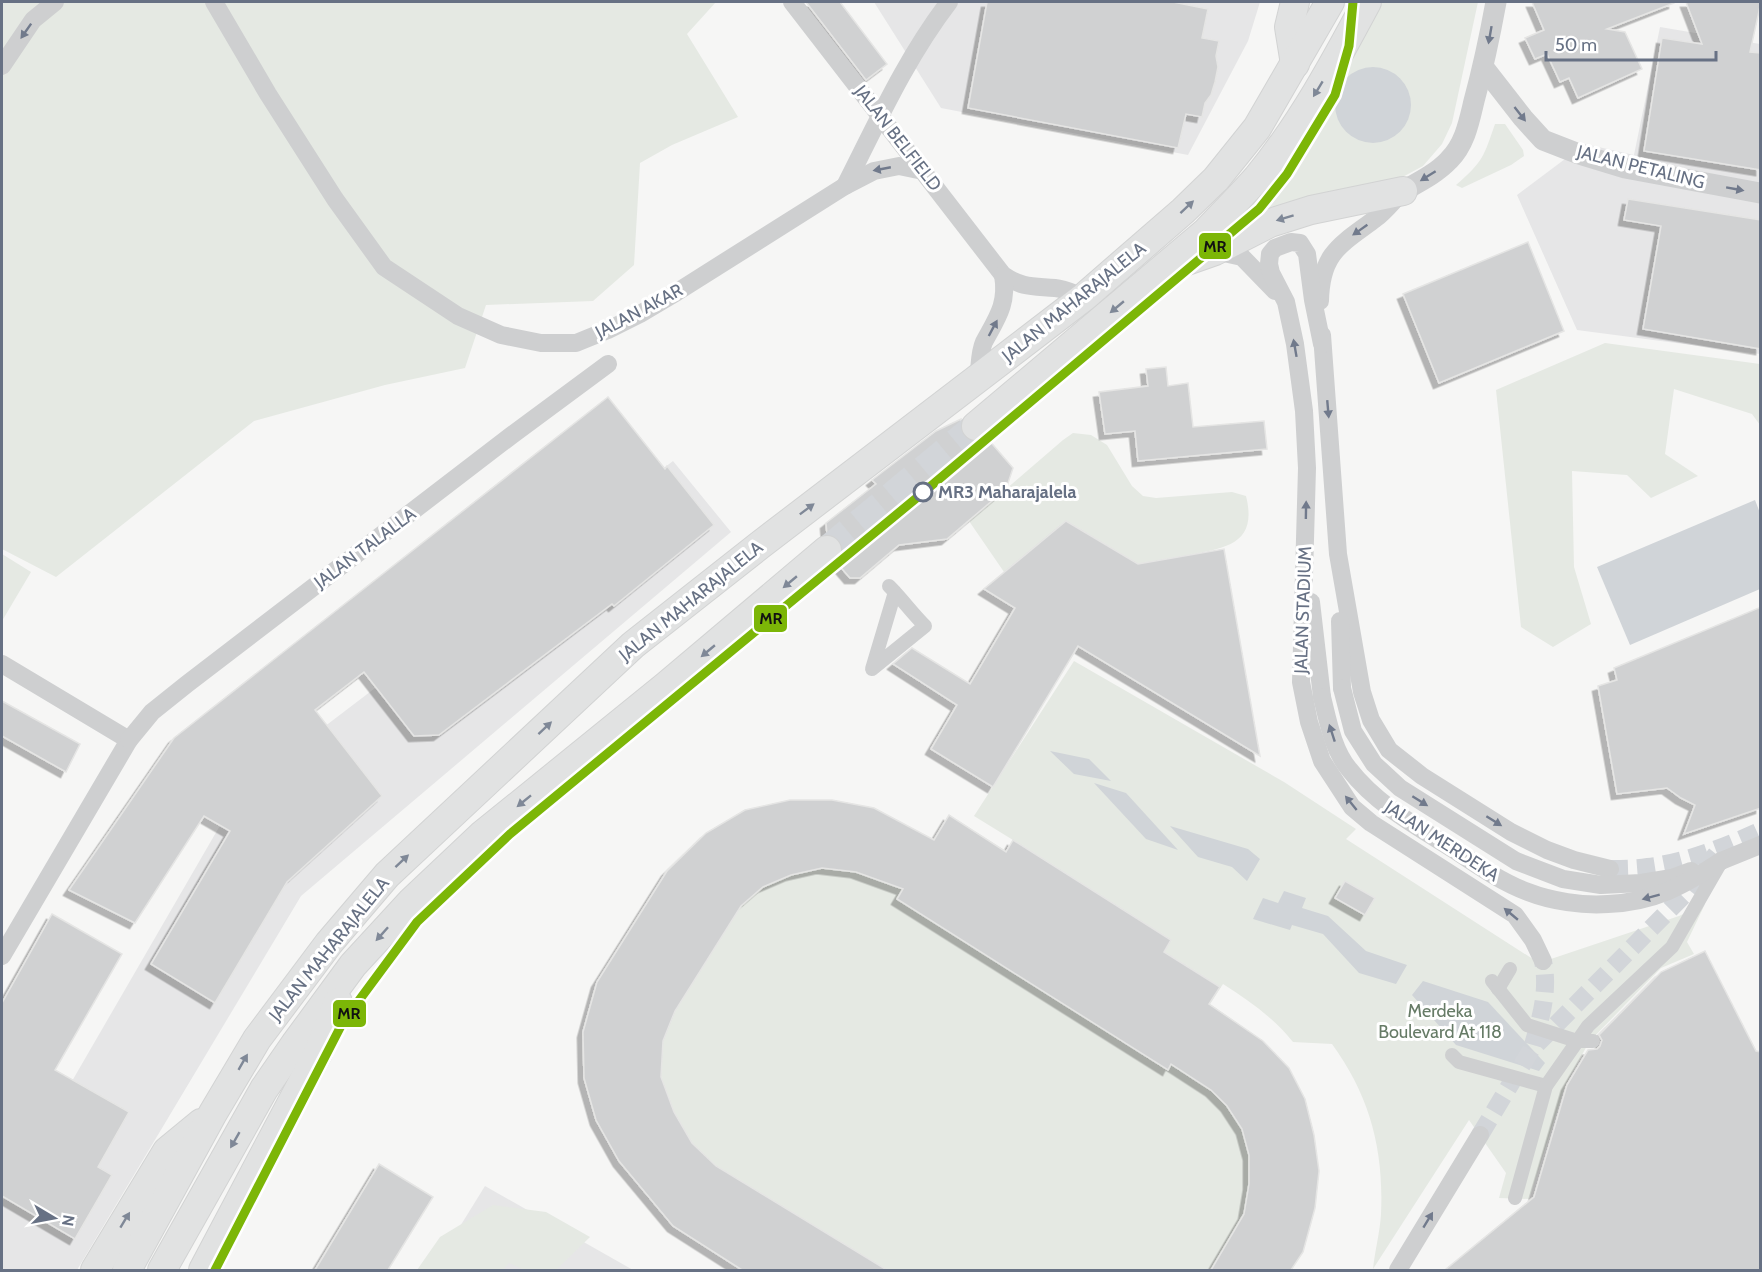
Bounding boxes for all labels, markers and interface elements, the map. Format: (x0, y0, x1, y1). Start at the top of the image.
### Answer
one-way arrow (20, 23, 31, 40)
scale bar (1546, 24, 1716, 62)
one-way arrow (1485, 25, 1494, 44)
text: 50 m (1555, 34, 1597, 56)
street label: JALAN BELFIELD (849, 80, 946, 195)
one-way arrow (1312, 81, 1323, 97)
one-way arrow (1513, 106, 1526, 122)
street label: JALAN PETALING (1574, 140, 1707, 194)
one-way arrow (873, 165, 892, 174)
one-way arrow (1420, 170, 1436, 181)
one-way arrow (1726, 185, 1745, 194)
one-way arrow (1179, 201, 1194, 214)
one-way arrow (1276, 214, 1294, 223)
one-way arrow (1352, 224, 1368, 235)
line badge: MR (1198, 232, 1232, 260)
street label: JALAN MAHARAJALELA (997, 237, 1150, 367)
text: MR (1203, 237, 1227, 256)
street label: JALAN AKAR (591, 279, 687, 344)
one-way arrow (1110, 300, 1125, 313)
one-way arrow (988, 319, 998, 336)
one-way arrow (1291, 338, 1300, 357)
one-way arrow (1323, 400, 1333, 419)
place label: MR3 Maharajalela (938, 481, 1076, 503)
marker: MR3 Maharajalela (913, 482, 933, 502)
one-way arrow (1301, 501, 1311, 520)
street label: JALAN TALALLA (309, 503, 420, 594)
one-way arrow (799, 504, 814, 516)
street label: JALAN MAHARAJALELA (614, 536, 767, 666)
street label: JALAN STADIUM (1290, 546, 1316, 675)
one-way arrow (782, 575, 798, 588)
line badge: MR (753, 604, 788, 633)
text: MR (759, 609, 783, 628)
one-way arrow (700, 644, 715, 657)
one-way arrow (538, 721, 553, 735)
one-way arrow (1327, 724, 1336, 742)
one-way arrow (517, 794, 532, 807)
street label: JALAN MERDEKA (1380, 795, 1503, 886)
one-way arrow (1412, 795, 1428, 806)
one-way arrow (1345, 796, 1358, 811)
one-way arrow (1486, 815, 1502, 826)
one-way arrow (395, 854, 409, 868)
street label: JALAN MAHARAJALELA (264, 873, 394, 1026)
one-way arrow (1642, 893, 1660, 902)
one-way arrow (1503, 907, 1519, 920)
one-way arrow (375, 926, 389, 941)
line badge: MR (332, 999, 367, 1028)
park label: Merdeka Boulevard At 118 (1378, 1000, 1502, 1043)
text: MR (337, 1004, 361, 1023)
one-way arrow (238, 1054, 248, 1071)
one-way arrow (230, 1132, 240, 1149)
north arrow (24, 1188, 84, 1248)
one-way arrow (120, 1212, 131, 1228)
one-way arrow (1423, 1212, 1434, 1228)
text: N (58, 1213, 79, 1228)

